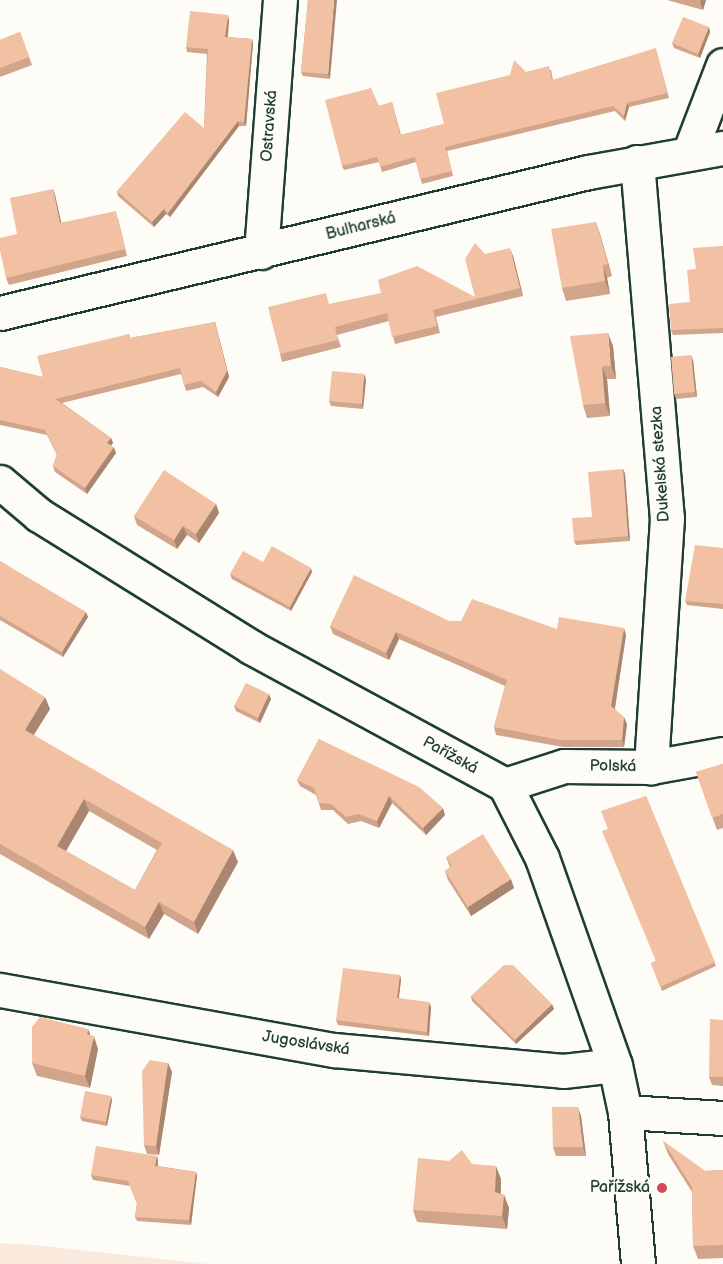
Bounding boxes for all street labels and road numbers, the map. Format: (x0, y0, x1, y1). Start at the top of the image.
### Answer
street label: Ostravská (258, 90, 282, 162)
street label: Bulharská (324, 209, 398, 245)
street label: Dukelská stezka (647, 405, 675, 523)
street label: Pařížská (419, 733, 481, 779)
street label: Polská (590, 757, 636, 777)
street label: Jugoslávská (261, 1028, 351, 1060)

